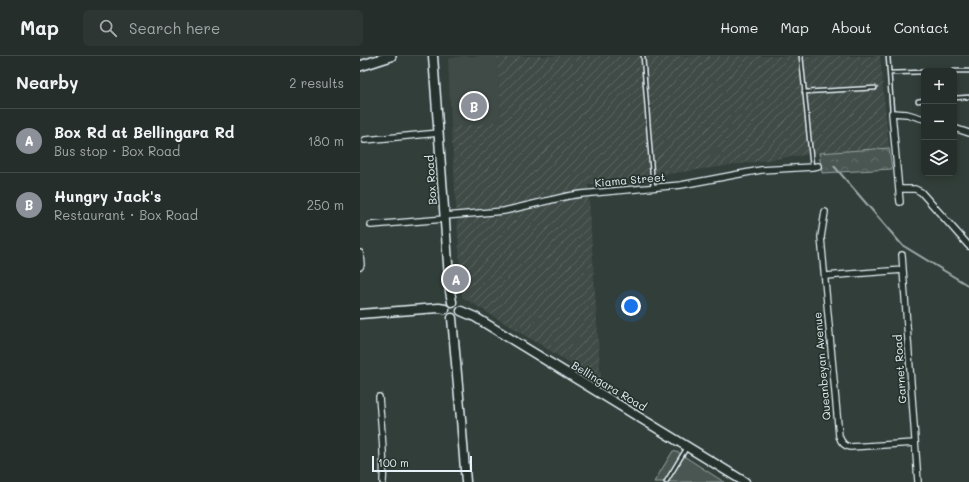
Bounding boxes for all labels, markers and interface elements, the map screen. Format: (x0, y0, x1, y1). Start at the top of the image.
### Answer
search box (83, 10, 363, 46)
text: Map (20, 15, 59, 40)
icon: search (97, 17, 119, 39)
text: Search here (129, 18, 220, 38)
text: Home (720, 18, 758, 37)
text: Map (780, 18, 809, 37)
text: About (831, 18, 872, 37)
text: Contact (894, 18, 949, 37)
map controls (921, 68, 957, 176)
button: + (921, 68, 957, 104)
text: Nearby (16, 71, 78, 93)
text: 2 results (289, 74, 344, 91)
pin: B (461, 91, 487, 121)
button: − (921, 104, 957, 140)
text: Box Rd at Bellingara Rd (54, 122, 234, 142)
text: A (24, 132, 34, 149)
text: 180 m (308, 132, 344, 149)
button: layers (921, 140, 957, 176)
text: Bus stop · Box Road (54, 142, 180, 159)
street label: Box Road (421, 155, 440, 205)
street label: Kiama Street (594, 169, 666, 190)
text: Hungry Jack's (54, 186, 161, 206)
text: B (25, 196, 33, 213)
text: 250 m (307, 196, 344, 213)
text: Restaurant · Box Road (54, 206, 198, 223)
pin: A (443, 264, 469, 294)
your location (621, 296, 641, 316)
street label: Queanbeyan Avenue (809, 311, 834, 421)
street label: Garnet Road (890, 334, 909, 404)
street label: Bellingara Road (569, 357, 650, 414)
scale bar (372, 454, 472, 473)
text: 100 m (378, 455, 409, 470)

